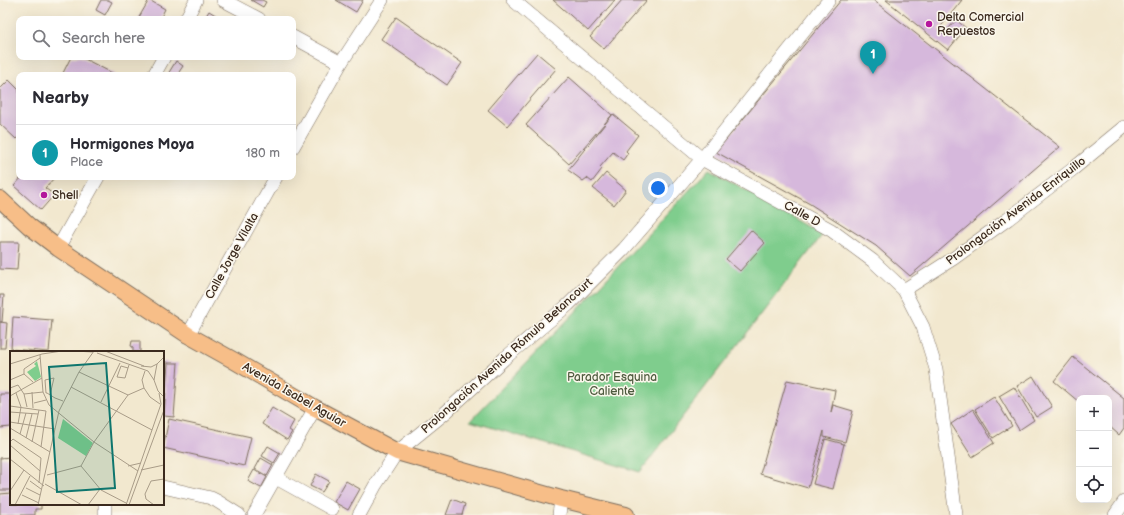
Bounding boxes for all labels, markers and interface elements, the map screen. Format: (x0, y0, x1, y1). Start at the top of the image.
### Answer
place label: Delta Comercial Repuestos (937, 10, 1024, 39)
search box (16, 16, 296, 60)
marker: Delta Comercial Repuestos (924, 19, 934, 29)
icon: search (30, 27, 52, 49)
text: Search here (62, 29, 145, 48)
pin: 1 (860, 41, 886, 74)
text: Nearby (32, 88, 89, 108)
text: Hormigones Moya (70, 135, 194, 154)
text: 1 (42, 145, 48, 161)
text: 180 m (245, 145, 280, 161)
street label: Prolongación Avenida Enriquillo (943, 153, 1089, 268)
text: Place (70, 154, 103, 170)
your location (648, 178, 668, 198)
place label: Shell (52, 188, 78, 203)
marker: Shell (39, 190, 49, 200)
street label: Calle D (781, 198, 823, 230)
street label: Calle Jorge Vilalta (202, 210, 262, 302)
street label: Prolongación Avenida Rómulo Betancourt (418, 275, 596, 437)
inset map (10, 351, 164, 505)
street label: Avenida Isabel Aguiar (240, 359, 349, 431)
park label: Parador Esquina Caliente (567, 370, 657, 399)
map controls (1076, 395, 1112, 503)
button: + (1076, 395, 1112, 431)
button: − (1076, 431, 1112, 467)
button: locate (1076, 467, 1112, 503)

